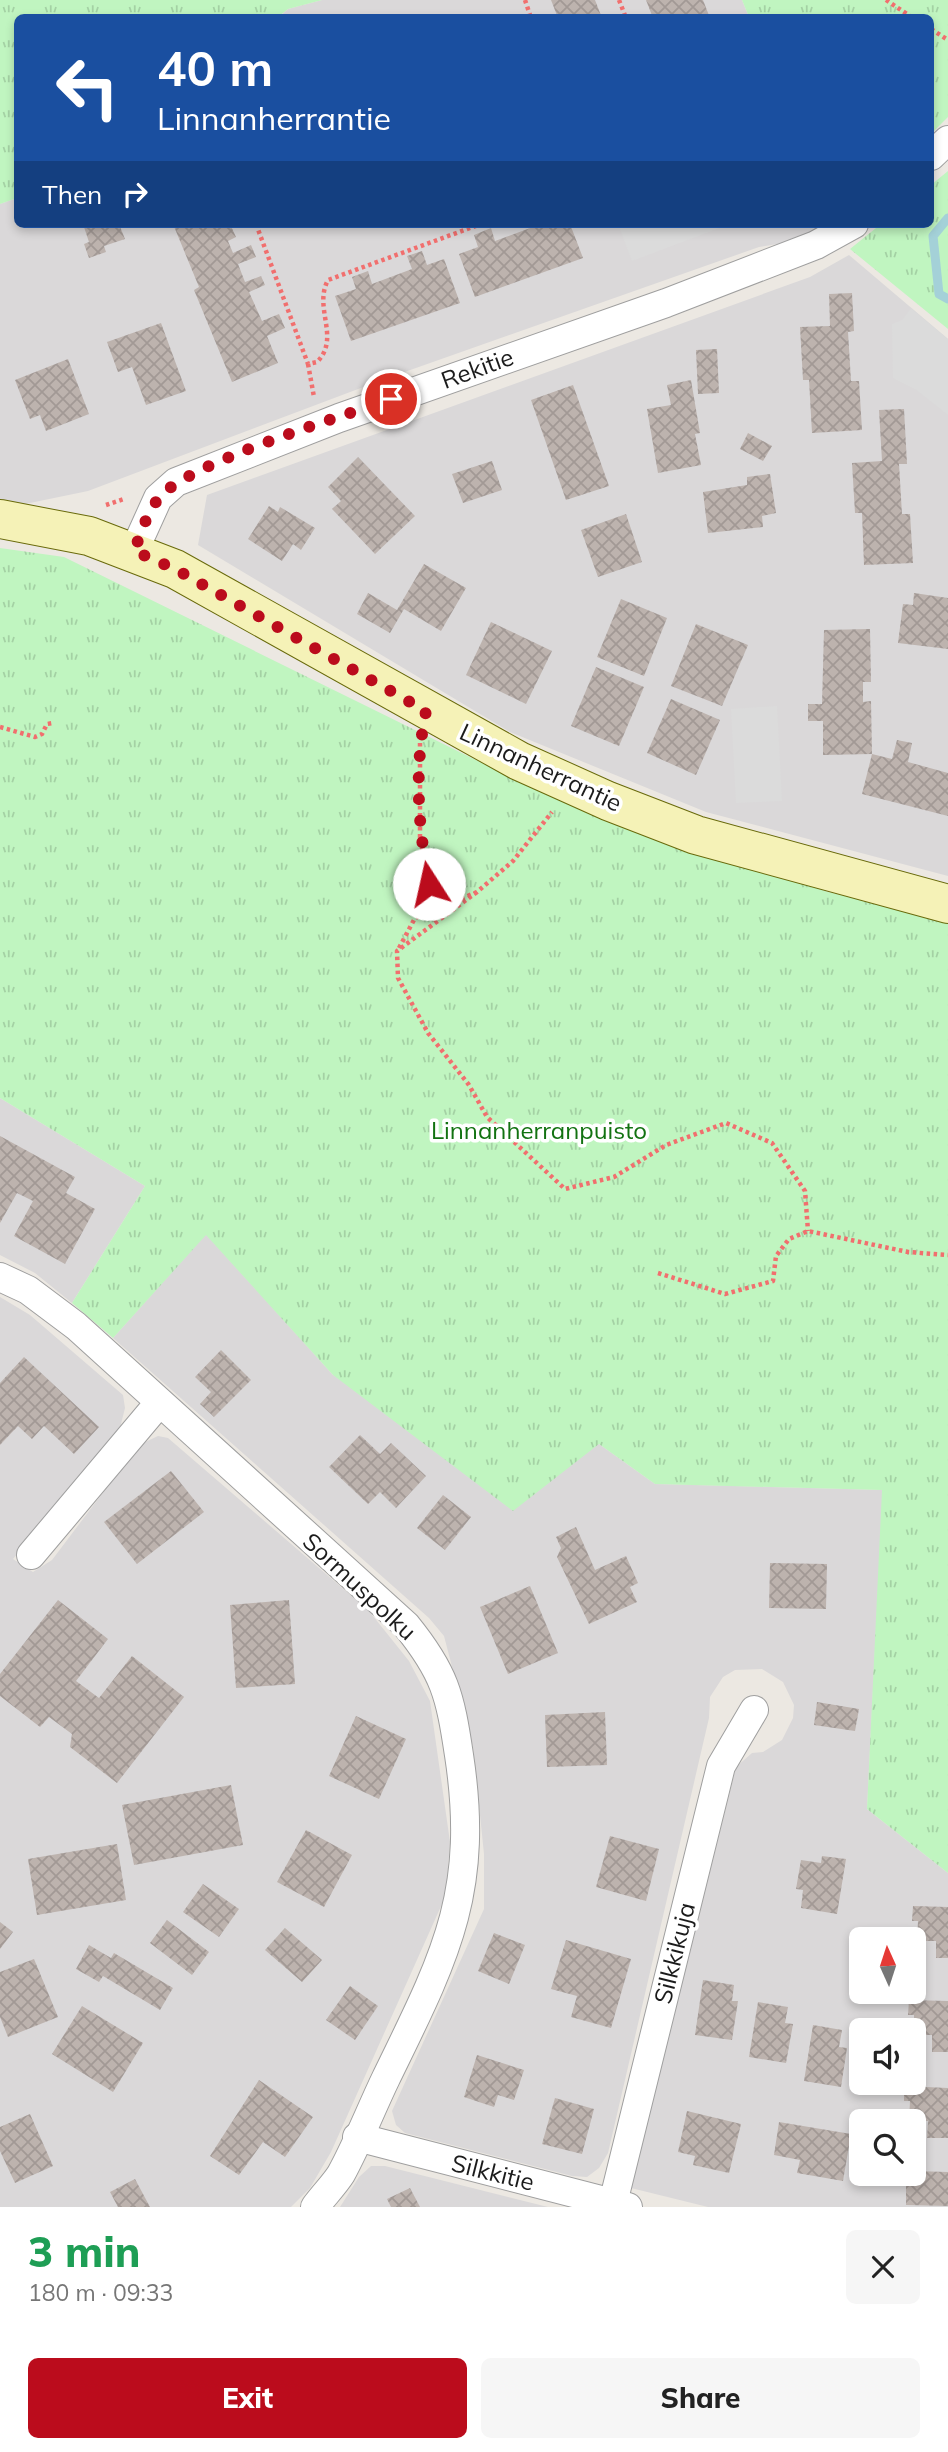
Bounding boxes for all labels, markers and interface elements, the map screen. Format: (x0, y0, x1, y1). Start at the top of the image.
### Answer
text: 40 m (157, 37, 273, 98)
icon: left (42, 42, 133, 133)
text: Linnanherrantie (157, 98, 391, 138)
icon: right (116, 175, 154, 213)
text: Then (42, 178, 102, 211)
street label: Rekitie (437, 341, 517, 395)
pin (361, 369, 421, 429)
icon: arrive (372, 380, 410, 418)
street label: Linnanherrantie (455, 716, 627, 818)
position arrow (392, 847, 466, 921)
park label: Linnanherranpuisto (431, 1115, 647, 1145)
street label: Sormuspolku (297, 1526, 423, 1646)
street label: Silkkikuja (647, 1899, 701, 2007)
north arrow (849, 1927, 926, 2004)
map controls (849, 1927, 926, 2186)
button: sound (849, 2018, 926, 2095)
button: search (849, 2109, 926, 2186)
street label: Silkkitie (449, 2147, 537, 2197)
text: 3 min (28, 2225, 141, 2278)
button: close (846, 2230, 920, 2304)
text: 180 m · 09:33 (28, 2278, 173, 2307)
button: Exit (28, 2358, 467, 2438)
button: Share (481, 2358, 920, 2438)

